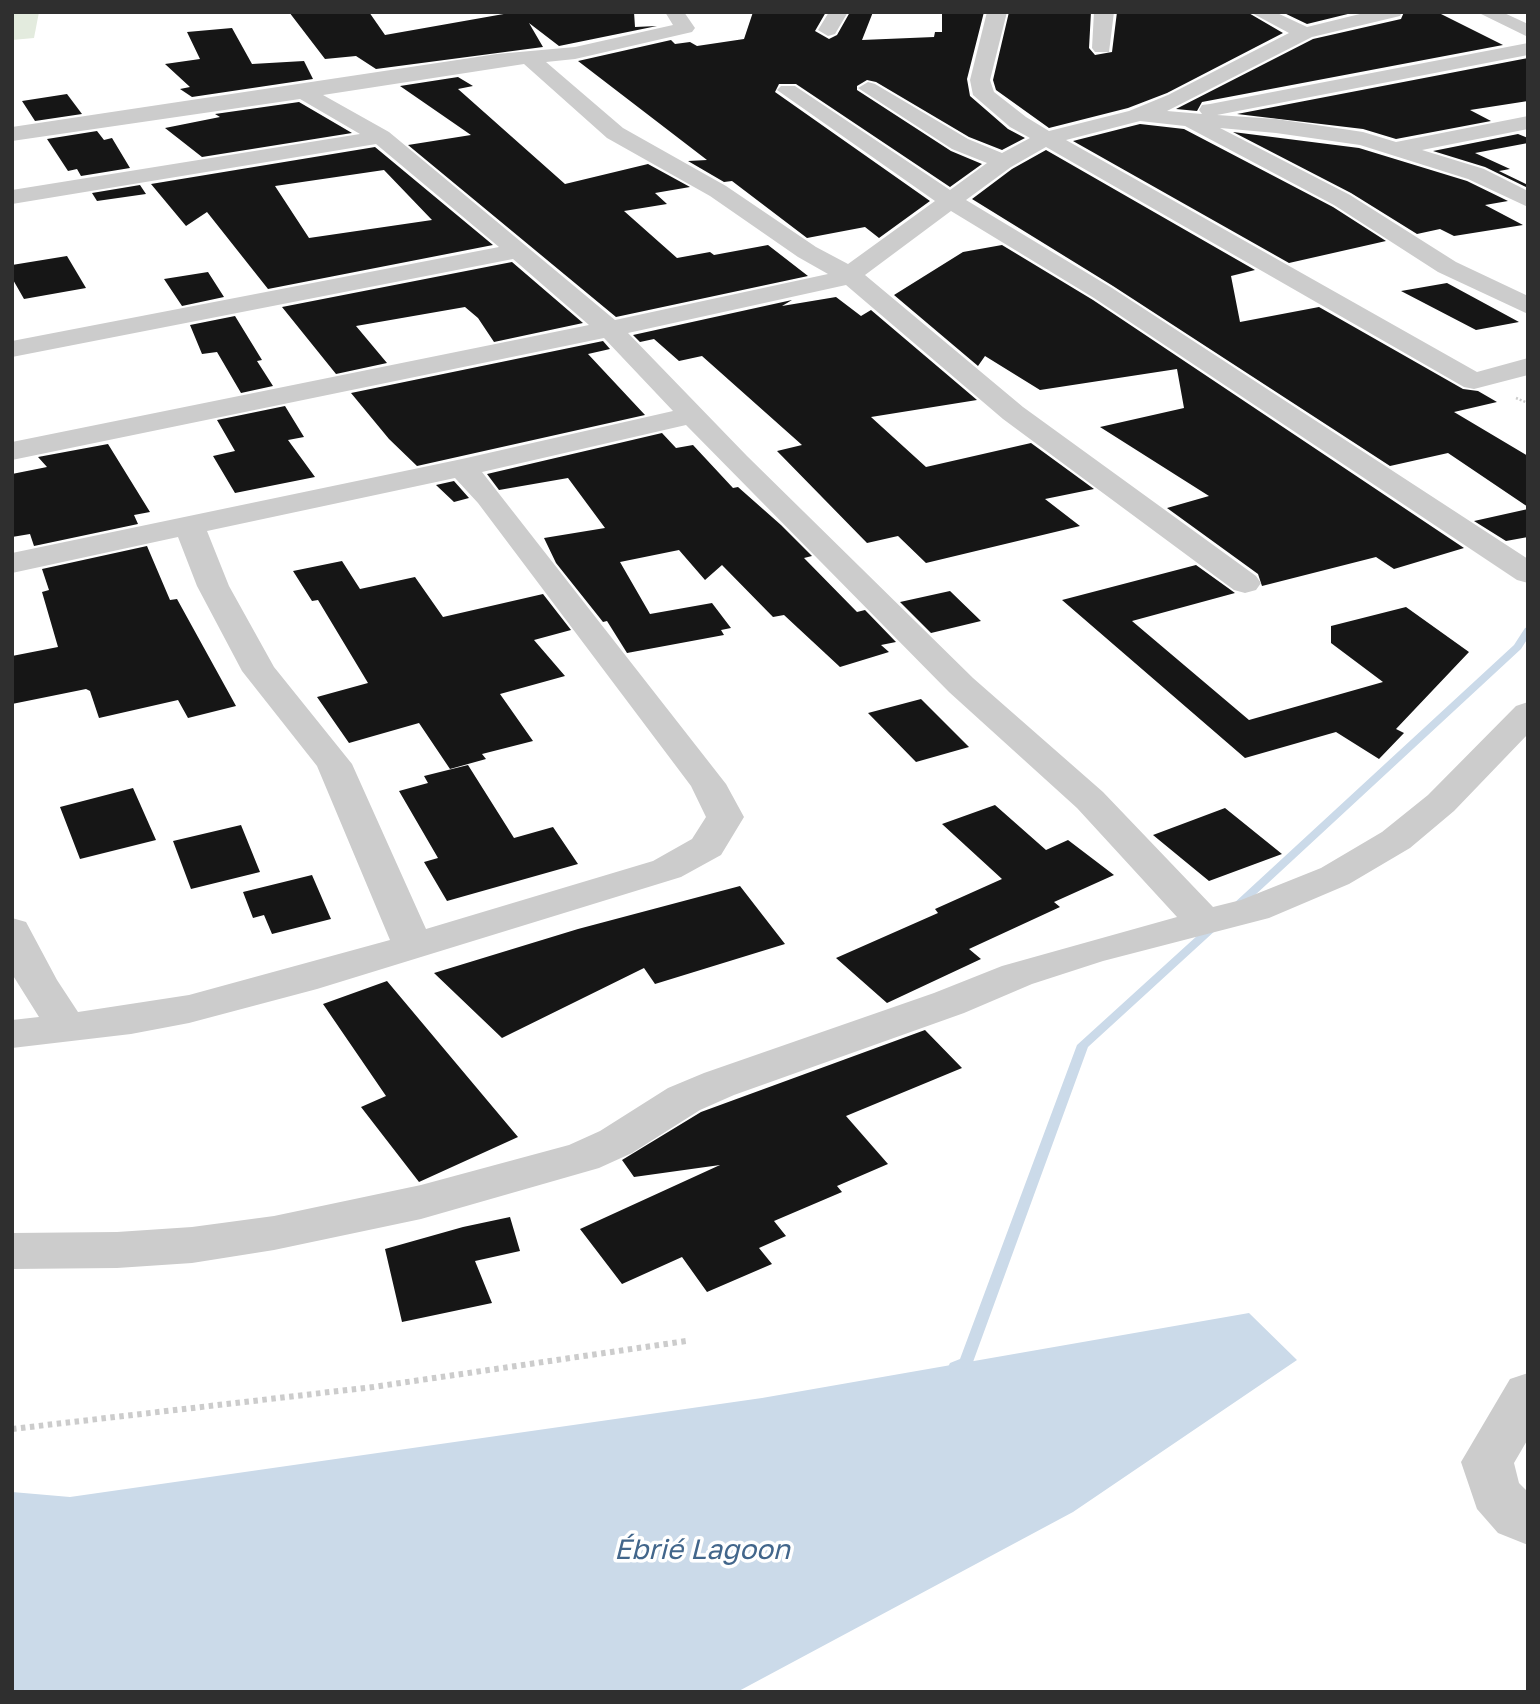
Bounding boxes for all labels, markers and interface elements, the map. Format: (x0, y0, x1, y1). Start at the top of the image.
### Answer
water label: Ébrié Lagoon (614, 1533, 790, 1567)

